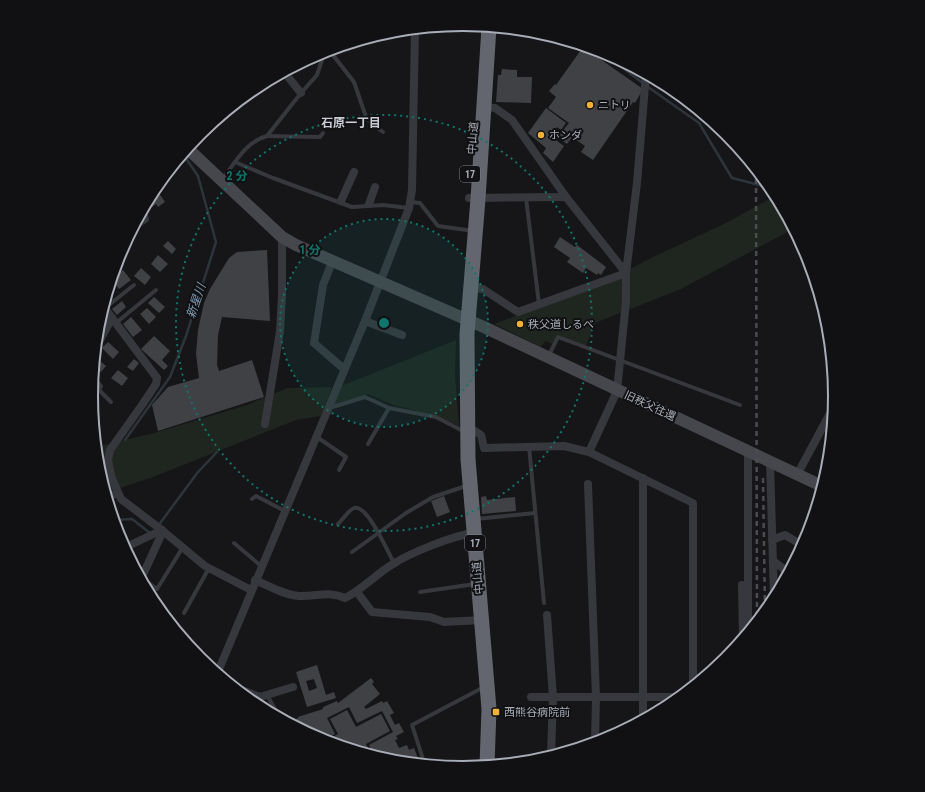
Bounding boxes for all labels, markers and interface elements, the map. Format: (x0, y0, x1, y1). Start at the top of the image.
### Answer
place label: ニトリ (598, 99, 631, 112)
marker: ニトリ (585, 100, 595, 110)
district label: 石原一丁目 (321, 116, 381, 130)
street label: 中山道 (465, 121, 481, 155)
place label: ホンダ (549, 129, 582, 142)
marker: ホンダ (536, 130, 546, 140)
road number: 17 (460, 166, 480, 182)
text: 2 分 (227, 169, 247, 183)
text: 1 分 (300, 243, 320, 257)
water label: 新星川 (184, 280, 209, 320)
centre of rings (377, 316, 391, 330)
place label: 秩父道しるべ (528, 318, 594, 331)
marker: 秩父道しるべ (515, 319, 525, 329)
street label: 旧秩父往還 (622, 388, 678, 424)
road number: 17 (465, 535, 485, 551)
street label: 中山道 (470, 561, 486, 595)
place label: 西熊谷病院前 (504, 706, 570, 719)
marker: 西熊谷病院前 (491, 707, 501, 717)

